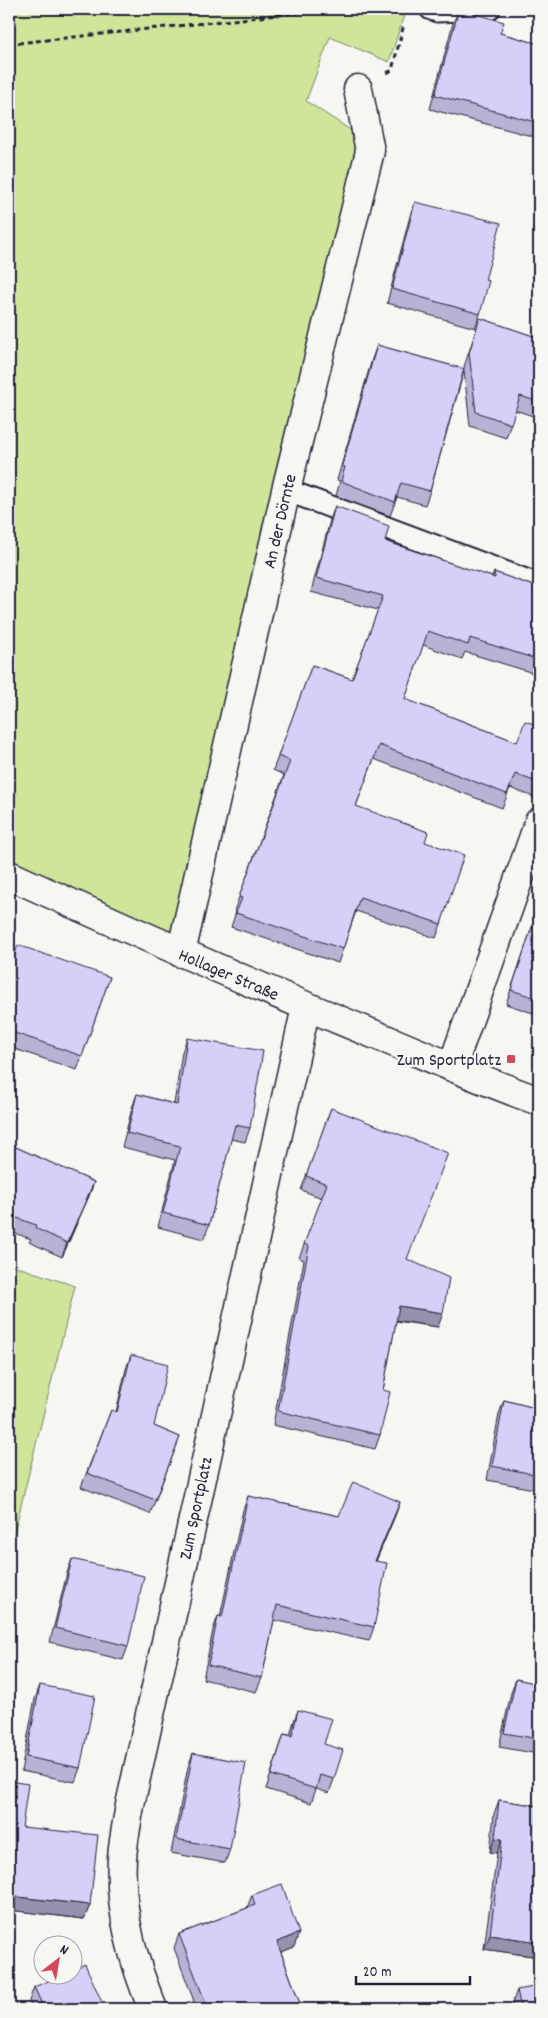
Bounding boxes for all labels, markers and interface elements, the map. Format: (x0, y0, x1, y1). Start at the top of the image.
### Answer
street label: An der Dörnte (258, 472, 304, 571)
street label: Hollager Straße (174, 944, 282, 1009)
place label: Zum Sportplatz (397, 1049, 501, 1074)
marker: Zum Sportplatz (505, 1053, 517, 1065)
street label: Zum Sportplatz (174, 1455, 221, 1562)
north arrow (32, 1936, 82, 1986)
text: N (56, 1940, 72, 1961)
scale bar (356, 1953, 469, 1985)
text: 20 m (363, 1962, 391, 1984)

